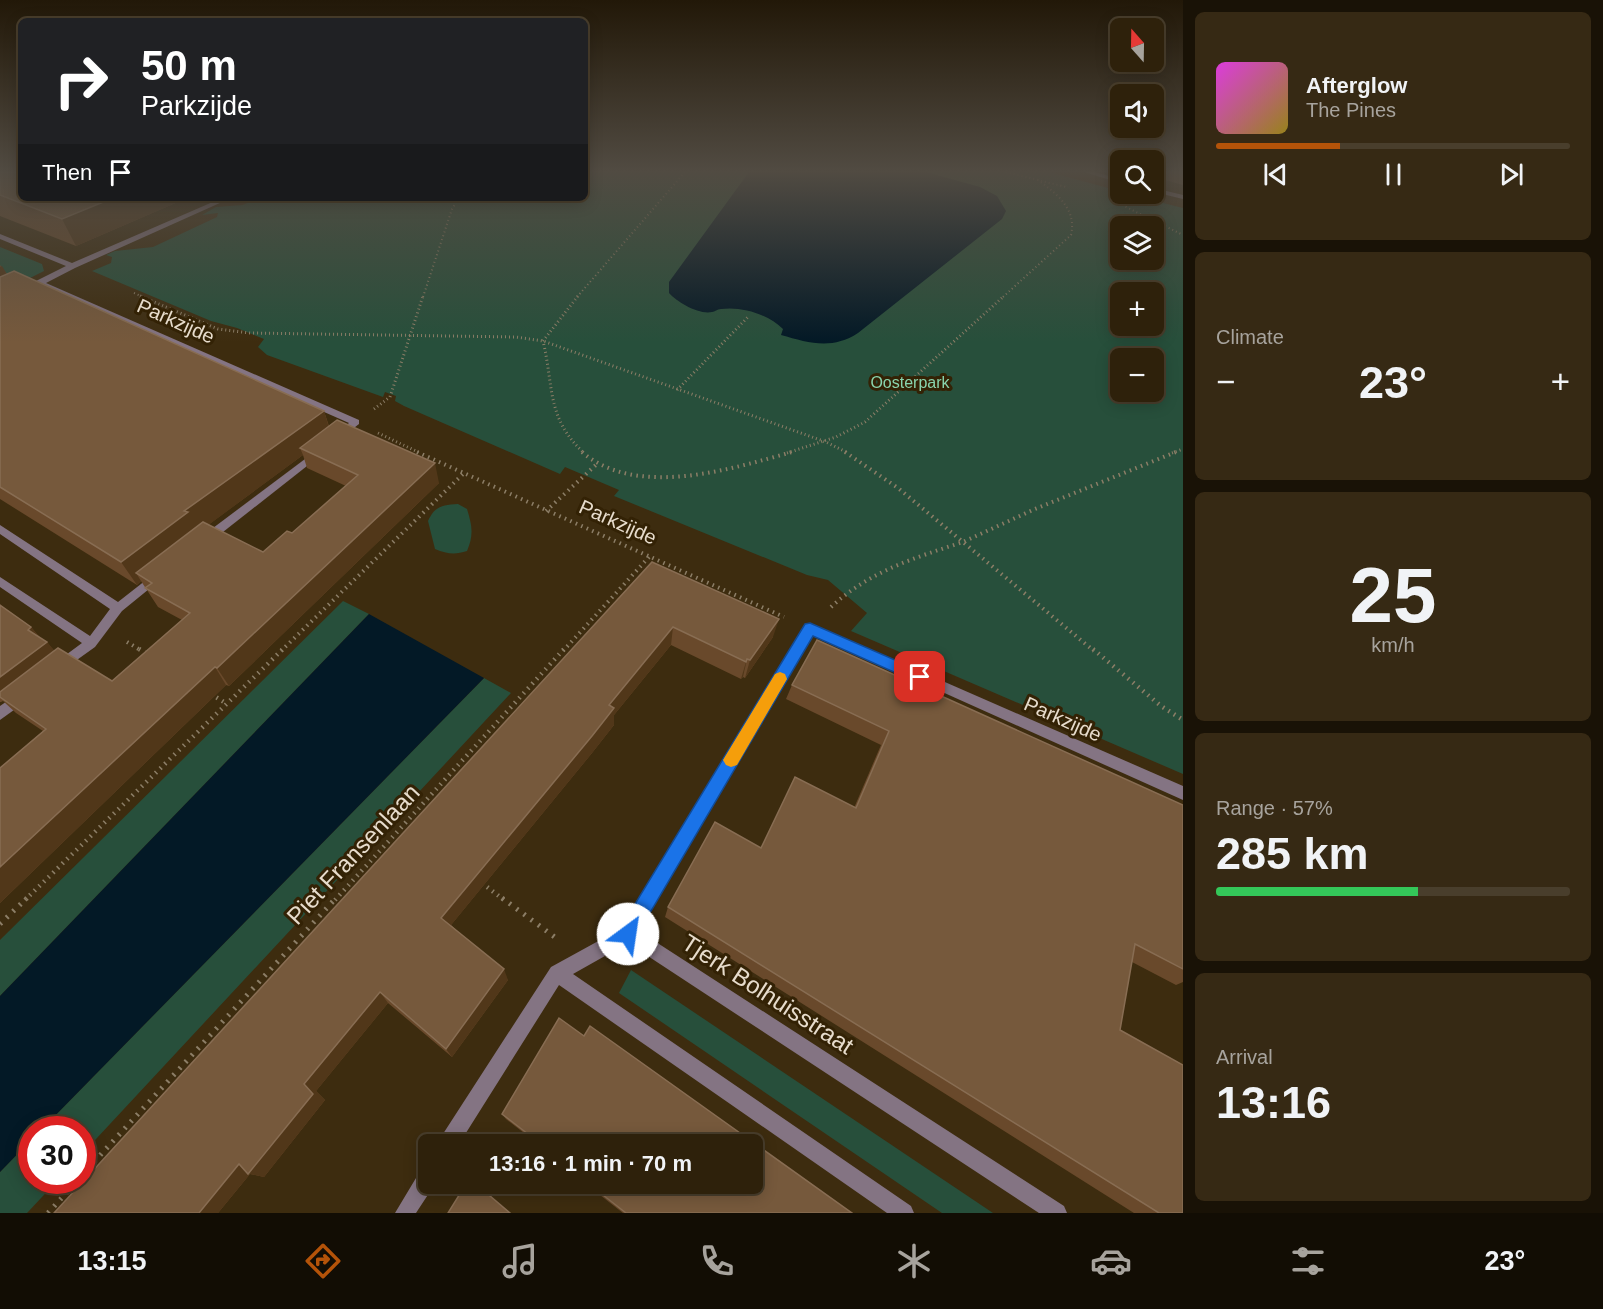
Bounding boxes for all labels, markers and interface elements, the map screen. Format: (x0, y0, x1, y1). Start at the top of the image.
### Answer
north arrow (1110, 18, 1164, 72)
map controls (1110, 18, 1164, 402)
icon: right (42, 42, 120, 120)
text: 50 m (141, 42, 237, 89)
text: Afterglow (1306, 73, 1407, 98)
button: sound (1110, 84, 1164, 138)
text: Parkzijde (141, 91, 252, 121)
text: The Pines (1306, 99, 1396, 121)
button: search (1110, 150, 1164, 204)
icon: arrive (104, 156, 137, 189)
icon: previous (1259, 158, 1292, 191)
icon: pause (1377, 158, 1410, 191)
icon: next (1495, 158, 1528, 191)
text: Then (42, 160, 92, 185)
button: layers (1110, 216, 1164, 270)
button: + (1110, 282, 1164, 336)
street label: Parkzijde (134, 294, 218, 348)
text: Climate (1216, 326, 1284, 348)
button: − (1110, 348, 1164, 402)
text: 23° (1359, 357, 1427, 408)
text: − (1216, 363, 1235, 400)
text: + (1551, 363, 1570, 400)
park label: Oosterpark (870, 374, 951, 391)
street label: Parkzijde (576, 495, 660, 549)
text: 25 (1350, 551, 1436, 639)
text: km/h (1371, 634, 1415, 656)
pin (894, 651, 945, 702)
icon: arrive (903, 660, 936, 693)
street label: Parkzijde (1021, 692, 1105, 746)
street label: Piet Fransenlaan (281, 778, 425, 930)
text: Range · 57% (1216, 797, 1333, 819)
text: 285 km (1216, 828, 1369, 879)
position arrow (596, 902, 660, 966)
street label: Tjerk Bolhuisstraat (677, 929, 859, 1060)
text: Arrival (1216, 1046, 1273, 1068)
text: 13:16 (1216, 1077, 1331, 1128)
speed limit sign: 30 (18, 1116, 96, 1194)
text: 13:16 · 1 min · 70 m (489, 1151, 692, 1176)
icon: directions (302, 1240, 344, 1282)
icon: music (499, 1240, 541, 1282)
icon: phone (696, 1240, 738, 1282)
icon: climate (893, 1240, 935, 1282)
icon: car (1090, 1240, 1132, 1282)
icon: filters (1287, 1240, 1329, 1282)
text: 13:15 (78, 1246, 147, 1276)
text: 23° (1485, 1246, 1525, 1276)

